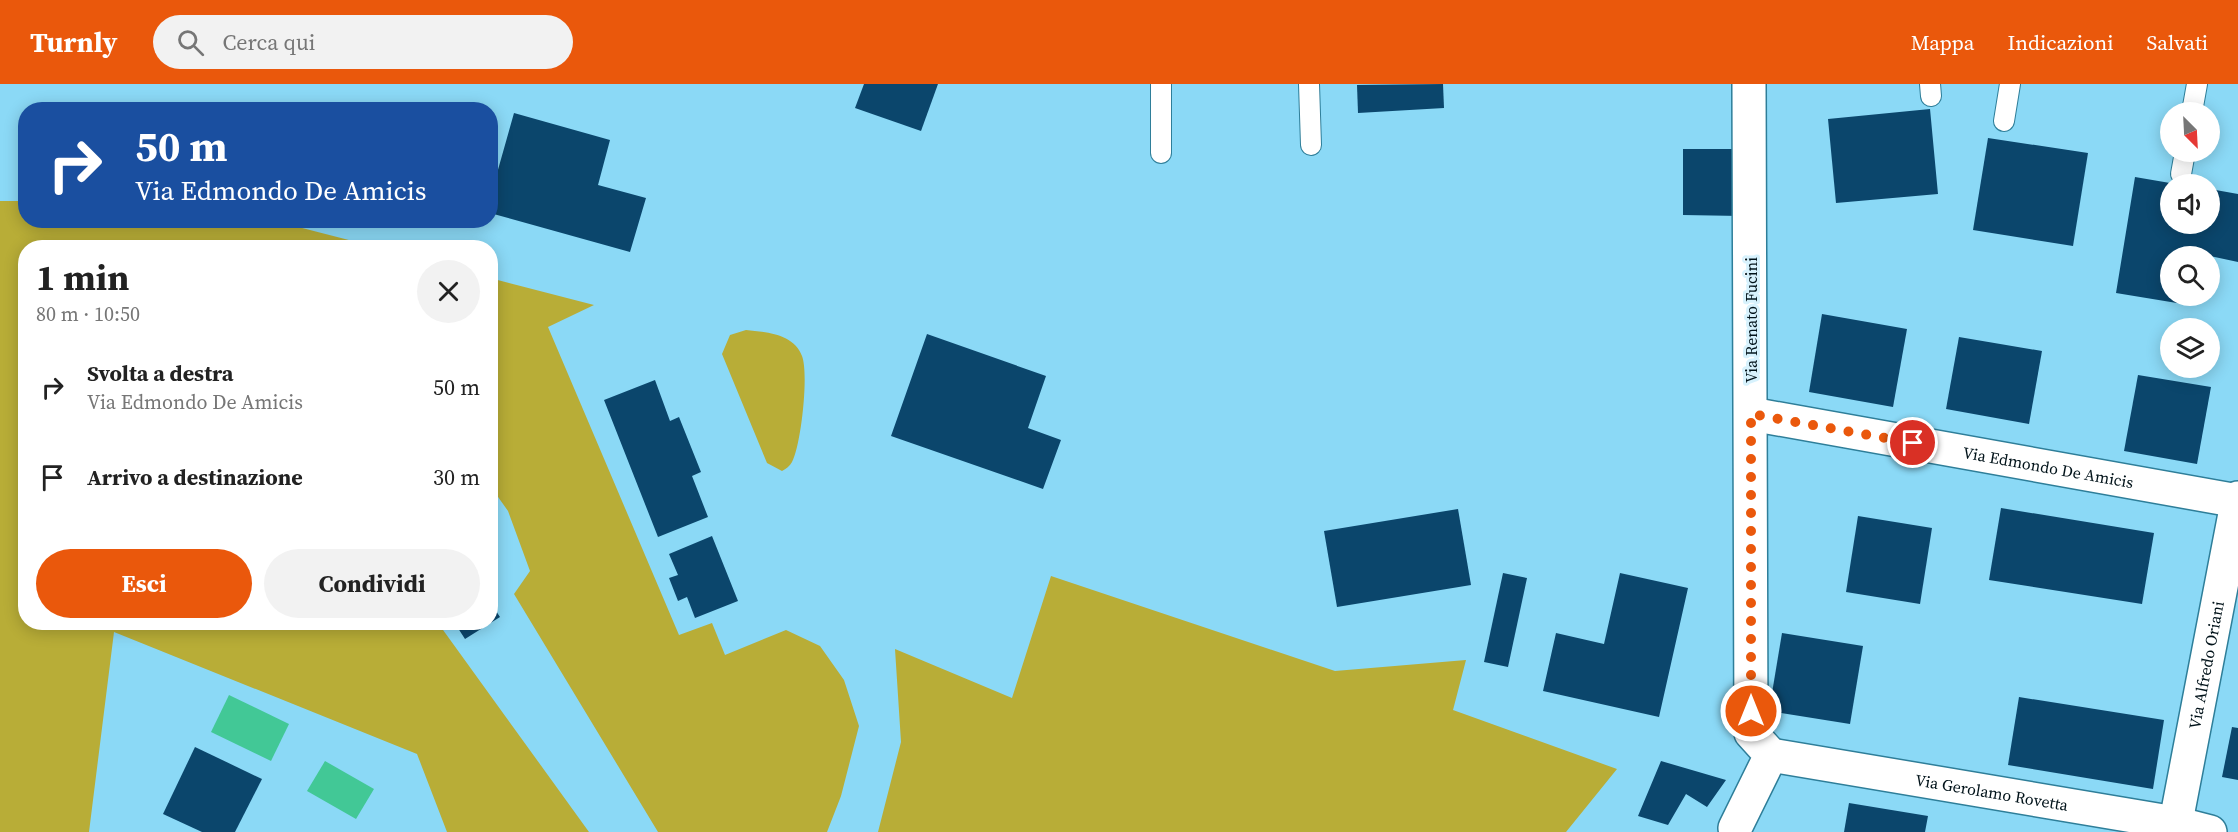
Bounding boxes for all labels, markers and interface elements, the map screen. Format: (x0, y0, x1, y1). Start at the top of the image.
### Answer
search box (153, 15, 573, 69)
text: Turnly (30, 23, 117, 61)
icon: search (174, 26, 207, 59)
text: Cerca qui (222, 27, 315, 57)
text: Mappa (1911, 28, 1975, 57)
text: Indicazioni (2008, 28, 2113, 57)
text: Salvati (2146, 28, 2208, 57)
north arrow (2160, 102, 2220, 162)
map controls (2160, 102, 2220, 378)
text: 50 m (135, 117, 228, 175)
icon: right (36, 126, 114, 204)
text: Via Edmondo De Amicis (135, 172, 426, 209)
button: sound (2160, 174, 2220, 234)
button: search (2160, 246, 2220, 306)
text: 1 min (36, 253, 129, 302)
street label: Via Renato Fucini (1740, 257, 1762, 383)
button: close (417, 260, 480, 323)
text: 80 m · 10:50 (36, 300, 140, 328)
button: layers (2160, 318, 2220, 378)
text: Svolta a destra (87, 358, 233, 388)
icon: right (36, 371, 69, 404)
text: 50 m (433, 372, 480, 402)
text: Via Edmondo De Amicis (87, 388, 303, 416)
pin (1887, 417, 1938, 468)
icon: arrive (1896, 426, 1929, 459)
street label: Via Edmondo De Amicis (1961, 441, 2135, 493)
icon: arrive (36, 461, 69, 494)
text: Arrivo a destinazione (87, 462, 303, 492)
text: 30 m (433, 462, 480, 492)
button: Esci (36, 549, 252, 618)
button: Condividi (264, 549, 480, 618)
street label: Via Alfredo Oriani (2183, 599, 2229, 731)
position arrow (1719, 679, 1783, 743)
street label: Via Gerolamo Rovetta (1914, 768, 2071, 816)

